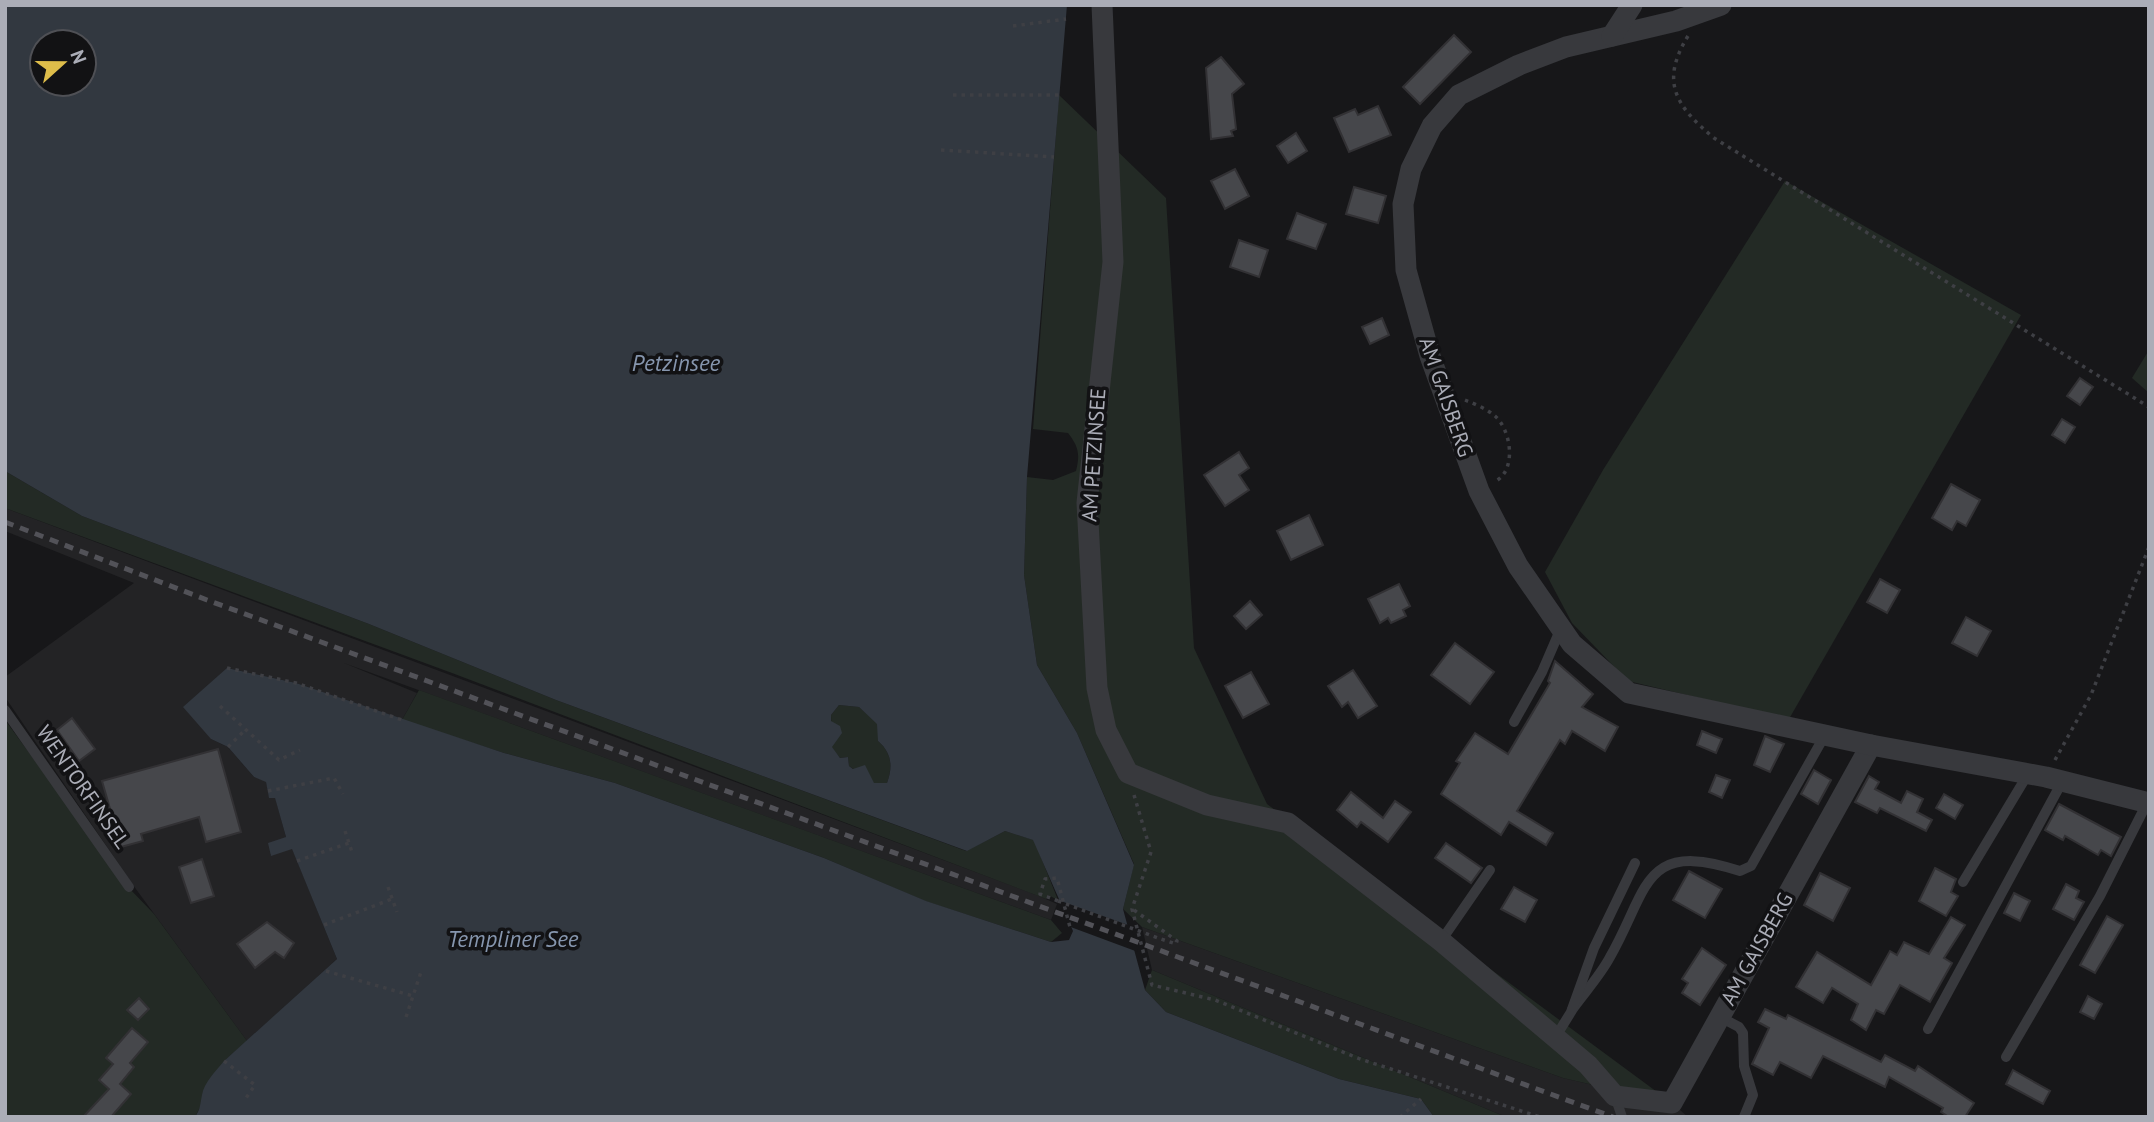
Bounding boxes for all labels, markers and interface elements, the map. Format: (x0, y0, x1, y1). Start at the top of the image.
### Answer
north arrow (28, 28, 98, 98)
text: N (65, 47, 92, 67)
street label: AM GAISBERG (1413, 333, 1480, 460)
water label: Petzinsee (632, 348, 721, 377)
street label: AM PETZINSEE (1075, 387, 1112, 523)
street label: WENTORFINSEL (31, 720, 136, 854)
street label: AM GAISBERG (1714, 888, 1799, 1010)
water label: Templiner See (448, 924, 579, 953)

